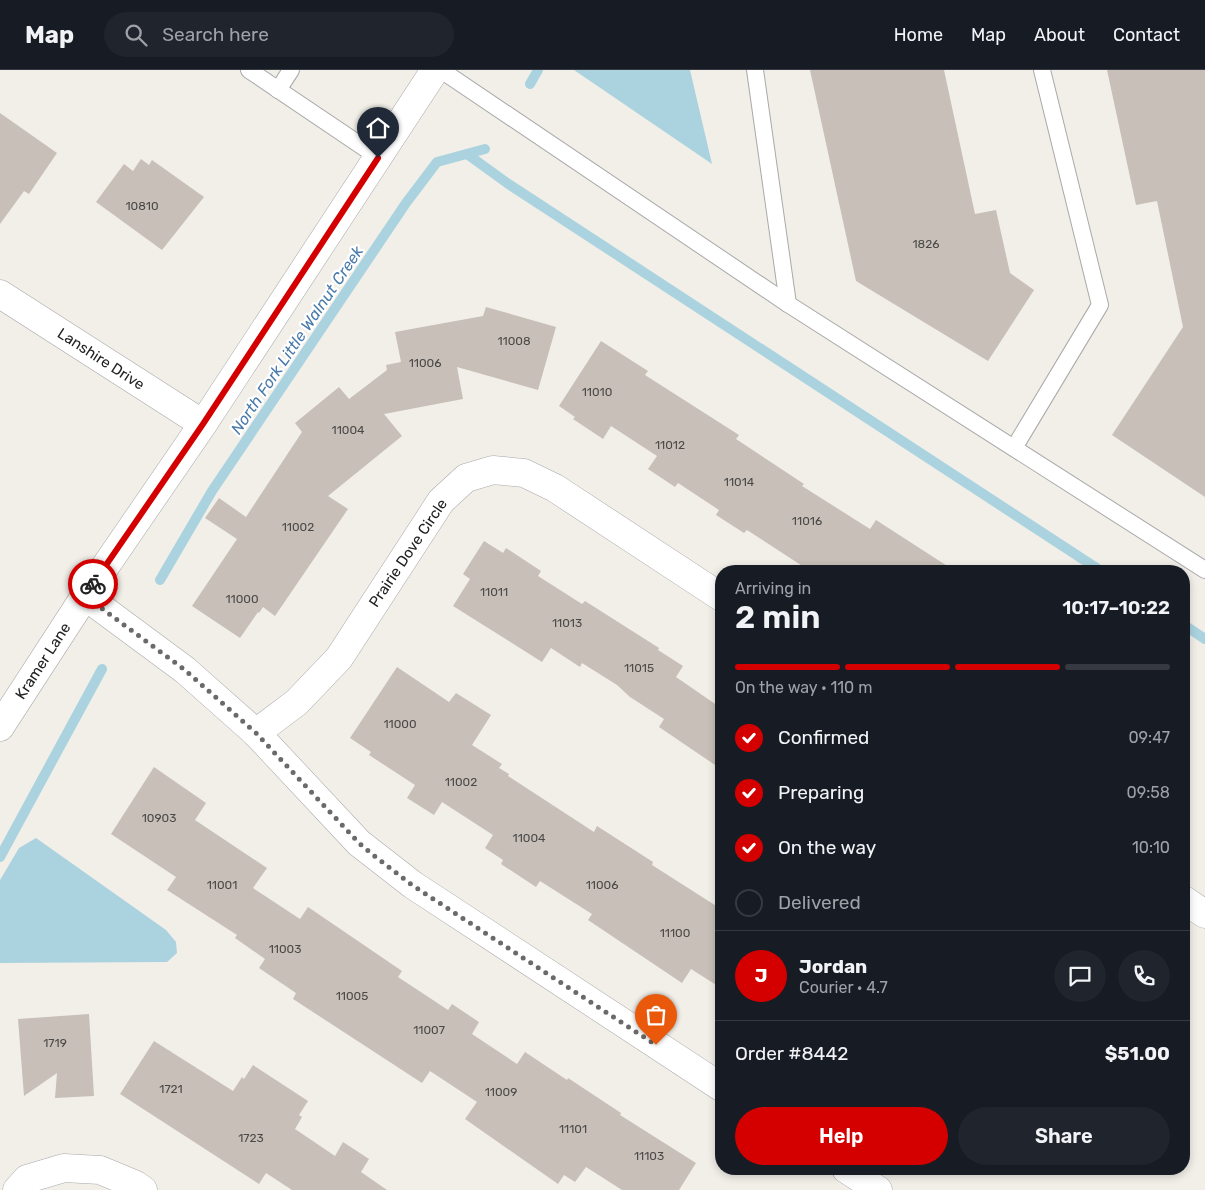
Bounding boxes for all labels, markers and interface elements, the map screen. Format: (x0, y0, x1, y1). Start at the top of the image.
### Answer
search box (104, 12, 454, 57)
text: Map (25, 21, 74, 49)
icon: search (122, 21, 150, 49)
text: Search here (162, 23, 269, 46)
text: Home (894, 24, 943, 46)
text: Map (971, 24, 1006, 46)
text: About (1034, 24, 1085, 46)
text: Contact (1113, 24, 1180, 46)
pin (357, 107, 399, 158)
icon: home (364, 114, 392, 142)
house number: 10810 (125, 199, 159, 213)
house number: 1826 (912, 237, 940, 251)
water label: North Fork Little Walnut Creek (227, 242, 368, 438)
street label: Lanshire Drive (54, 324, 148, 394)
house number: 11008 (497, 334, 531, 348)
house number: 11006 (409, 356, 441, 370)
house number: 11010 (582, 385, 612, 399)
house number: 11004 (332, 423, 365, 437)
house number: 11012 (655, 438, 685, 452)
house number: 11014 (724, 475, 755, 489)
street label: Prairie Dove Circle (365, 495, 451, 611)
house number: 11016 (792, 514, 822, 528)
house number: 11002 (282, 520, 314, 534)
courier (68, 559, 118, 609)
icon: bike (79, 570, 107, 598)
text: Arriving in (735, 579, 811, 598)
house number: 11011 (480, 585, 508, 599)
house number: 11000 (225, 592, 259, 606)
text: 10:17–10:22 (1062, 596, 1170, 619)
text: 2 min (735, 598, 820, 636)
house number: 11013 (552, 616, 582, 630)
street label: Kramer Lane (12, 619, 74, 703)
house number: 11015 (624, 661, 654, 675)
text: On the way · 110 m (735, 678, 872, 697)
house number: 11000 (383, 717, 417, 731)
icon: check (735, 724, 763, 752)
text: Confirmed (778, 726, 869, 749)
text: 09:47 (1128, 728, 1170, 747)
house number: 11002 (445, 775, 477, 789)
icon: check (735, 779, 763, 807)
text: Preparing (778, 781, 864, 804)
text: 09:58 (1127, 783, 1170, 802)
house number: 10903 (142, 811, 176, 825)
house number: 11004 (513, 831, 546, 845)
icon: check (735, 834, 763, 862)
text: On the way (778, 836, 876, 859)
text: 10:10 (1132, 838, 1170, 857)
house number: 11001 (207, 878, 237, 892)
house number: 11006 (586, 878, 618, 892)
text: Delivered (778, 891, 861, 914)
house number: 11100 (660, 926, 690, 940)
house number: 11003 (269, 942, 301, 956)
button: chat (1054, 950, 1106, 1002)
button: phone (1118, 950, 1170, 1002)
text: Jordan (799, 955, 867, 978)
text: J (755, 964, 767, 987)
text: Courier · 4.7 (799, 978, 888, 997)
house number: 11005 (336, 989, 368, 1003)
pin (635, 994, 677, 1045)
icon: bag (642, 1001, 670, 1029)
house number: 11007 (413, 1023, 445, 1037)
house number: 1719 (43, 1036, 67, 1050)
text: Order #8442 (735, 1042, 848, 1065)
text: $51.00 (1105, 1042, 1170, 1065)
house number: 1721 (159, 1082, 183, 1096)
house number: 11009 (485, 1085, 517, 1099)
button: Help (735, 1107, 948, 1165)
button: Share (958, 1107, 1170, 1165)
house number: 11101 (559, 1122, 587, 1136)
house number: 1723 (238, 1131, 264, 1145)
house number: 11103 (634, 1149, 664, 1163)

